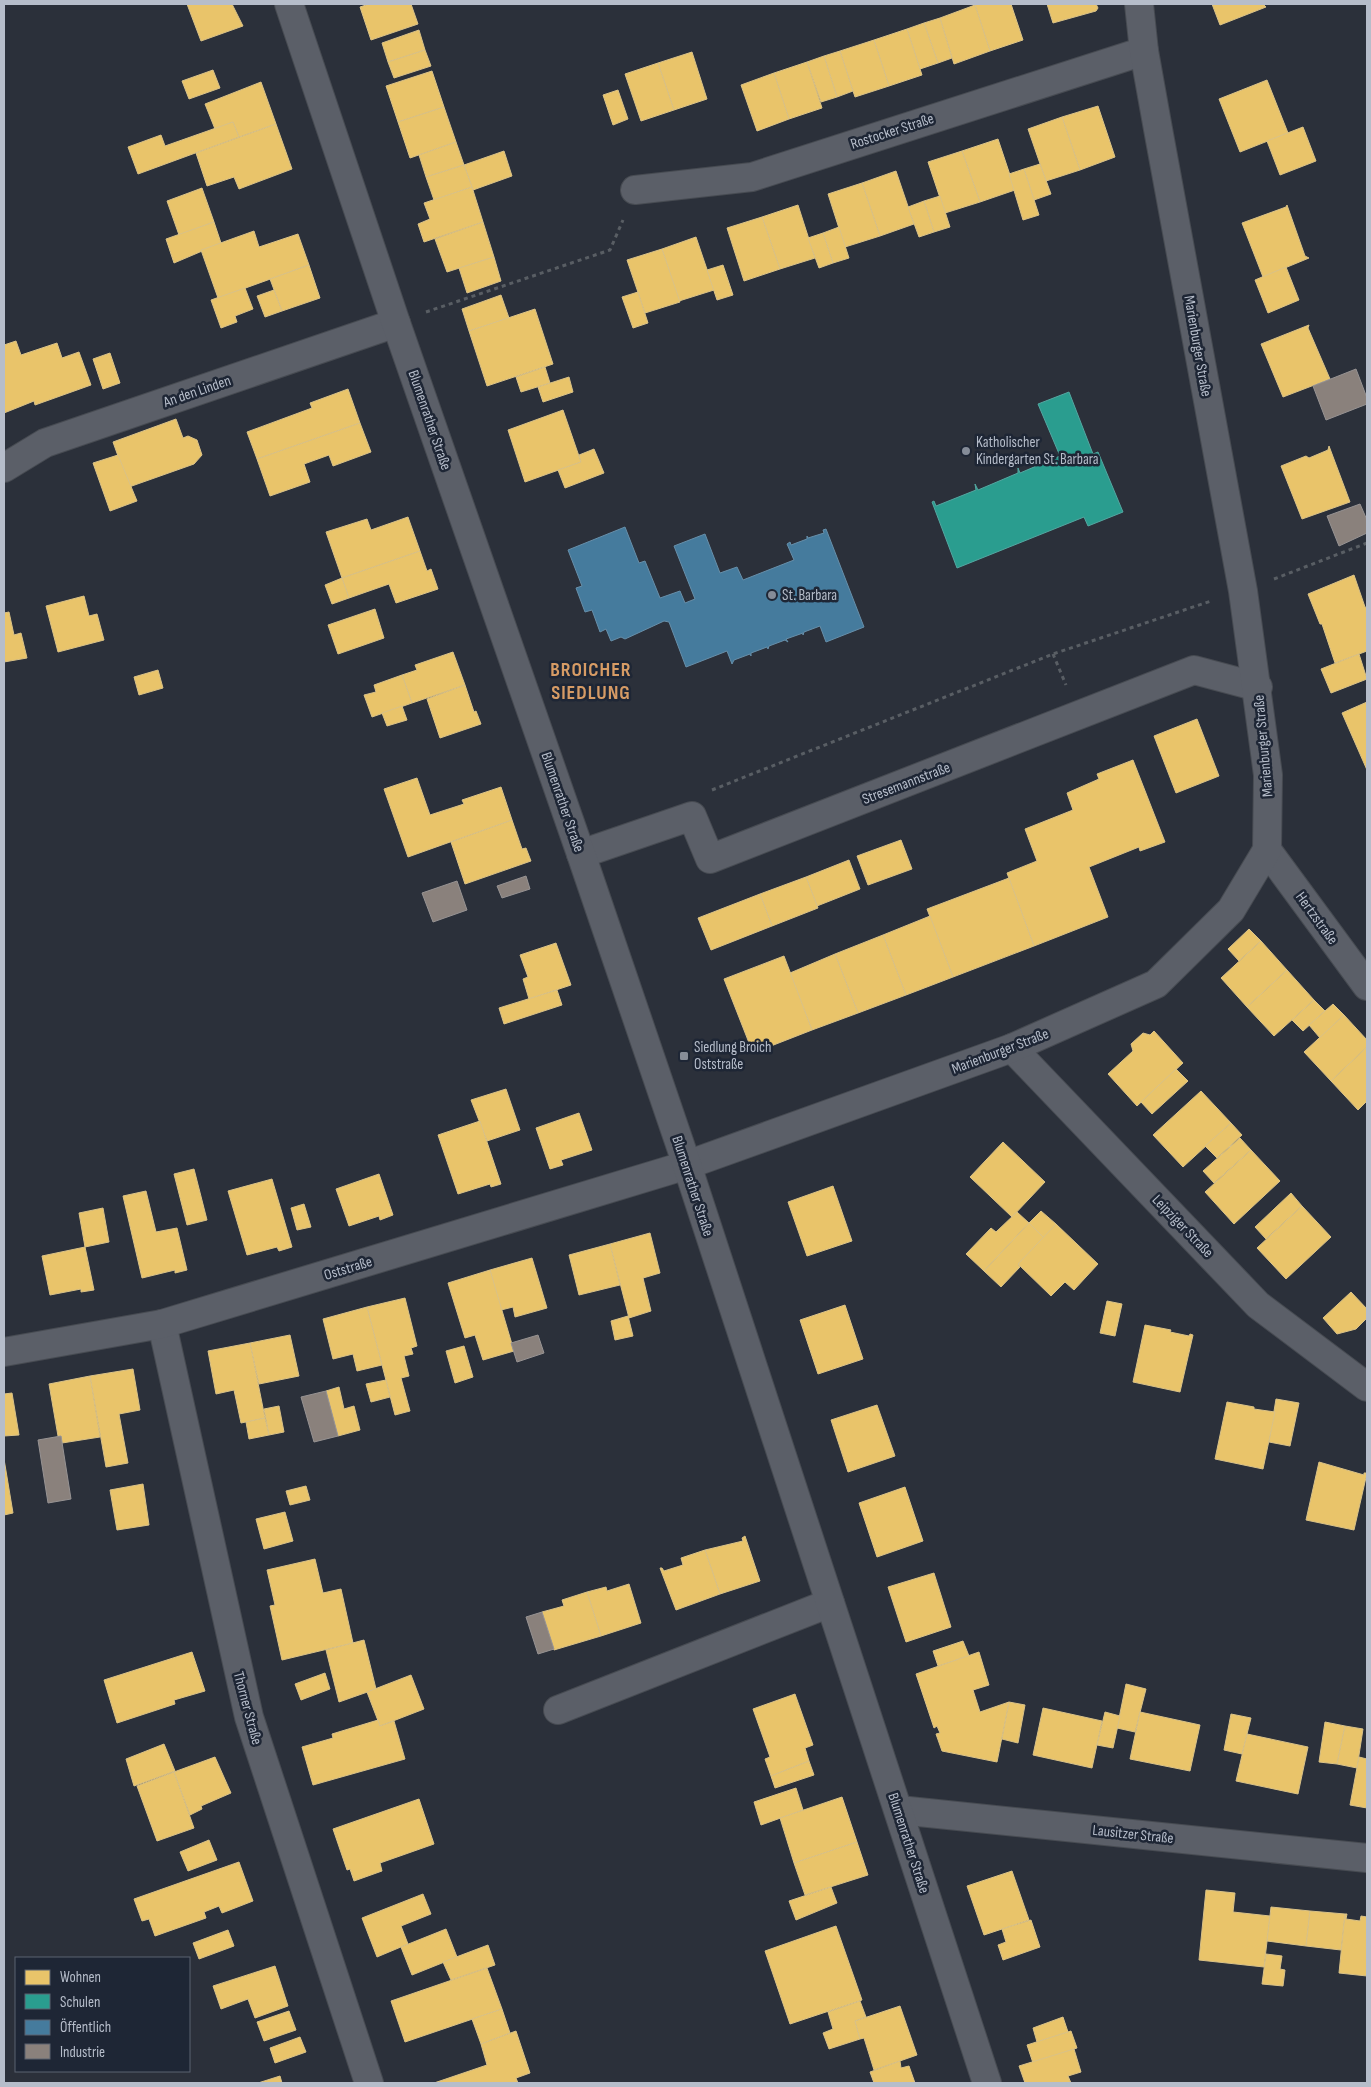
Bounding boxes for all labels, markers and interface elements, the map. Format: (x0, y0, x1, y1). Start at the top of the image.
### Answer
street label: Rostocker Straße (848, 109, 936, 154)
street label: Marienburger Straße (1179, 294, 1216, 398)
street label: Blumenrather Straße (404, 368, 456, 473)
street label: An den Linden (160, 371, 233, 412)
place label: Katholischer Kindergarten St. Barbara (976, 433, 1099, 469)
marker: Katholischer Kindergarten St. Barbara (960, 445, 972, 457)
place label: St. Barbara (782, 586, 837, 605)
marker: St. Barbara (766, 589, 778, 601)
district label: BROICHER SIEDLUNG (550, 658, 632, 705)
street label: Marienburger Straße (1250, 694, 1277, 798)
street label: Blumenrather Straße (537, 750, 589, 855)
street label: Stresemannstraße (859, 758, 953, 809)
street label: Hertzstraße (1291, 888, 1342, 948)
street label: Marienburger Straße (949, 1024, 1051, 1079)
place label: Siedlung Broich Oststraße (694, 1038, 772, 1074)
marker: Siedlung Broich Oststraße (678, 1050, 690, 1062)
street label: Blumenrather Straße (667, 1134, 718, 1239)
street label: Leipziger Straße (1148, 1191, 1217, 1262)
street label: Oststraße (322, 1252, 375, 1285)
street label: Thorner Straße (229, 1669, 266, 1747)
street label: Blumenrather Straße (883, 1791, 934, 1896)
street label: Lausitzer Straße (1091, 1821, 1174, 1848)
legend (15, 1957, 190, 2072)
text: Wohnen (60, 1968, 101, 1987)
text: Schulen (60, 1993, 100, 2012)
text: Öffentlich (60, 2018, 111, 2037)
text: Industrie (60, 2043, 105, 2062)

